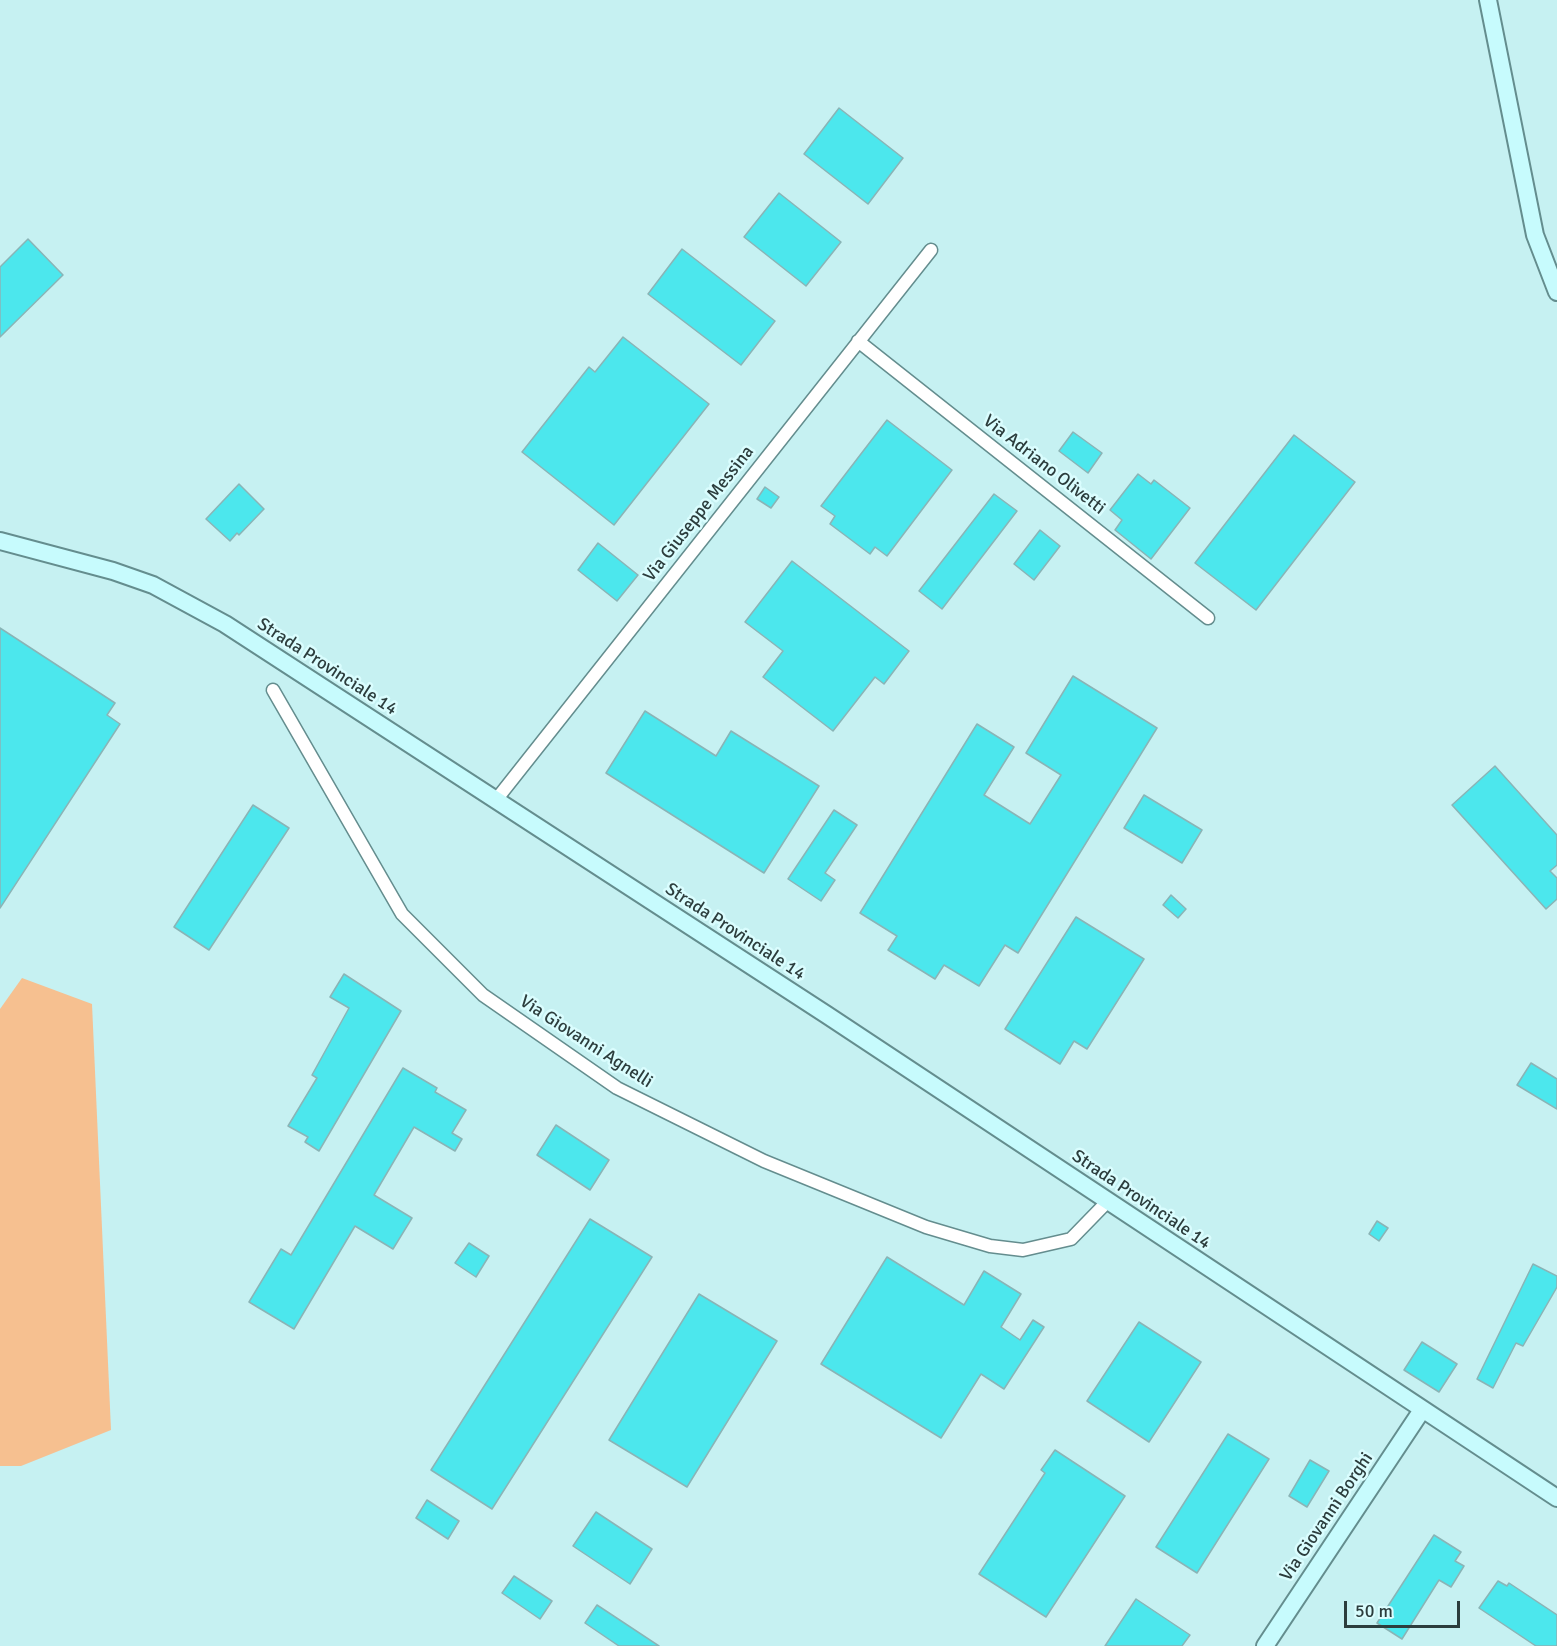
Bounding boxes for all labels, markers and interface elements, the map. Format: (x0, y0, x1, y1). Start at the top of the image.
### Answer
street label: Via Adriano Olivetti (979, 411, 1109, 519)
street label: Via Giuseppe Messina (639, 442, 759, 586)
street label: Strada Provinciale 14 (253, 614, 401, 720)
street label: Strada Provinciale 14 (661, 879, 809, 985)
street label: Via Giovanni Agnelli (516, 991, 656, 1093)
street label: Strada Provinciale 14 (1068, 1146, 1214, 1254)
street label: Via Giovanni Borghi (1276, 1449, 1378, 1585)
scale bar (1347, 1589, 1462, 1627)
text: 50 m (1355, 1600, 1393, 1622)

